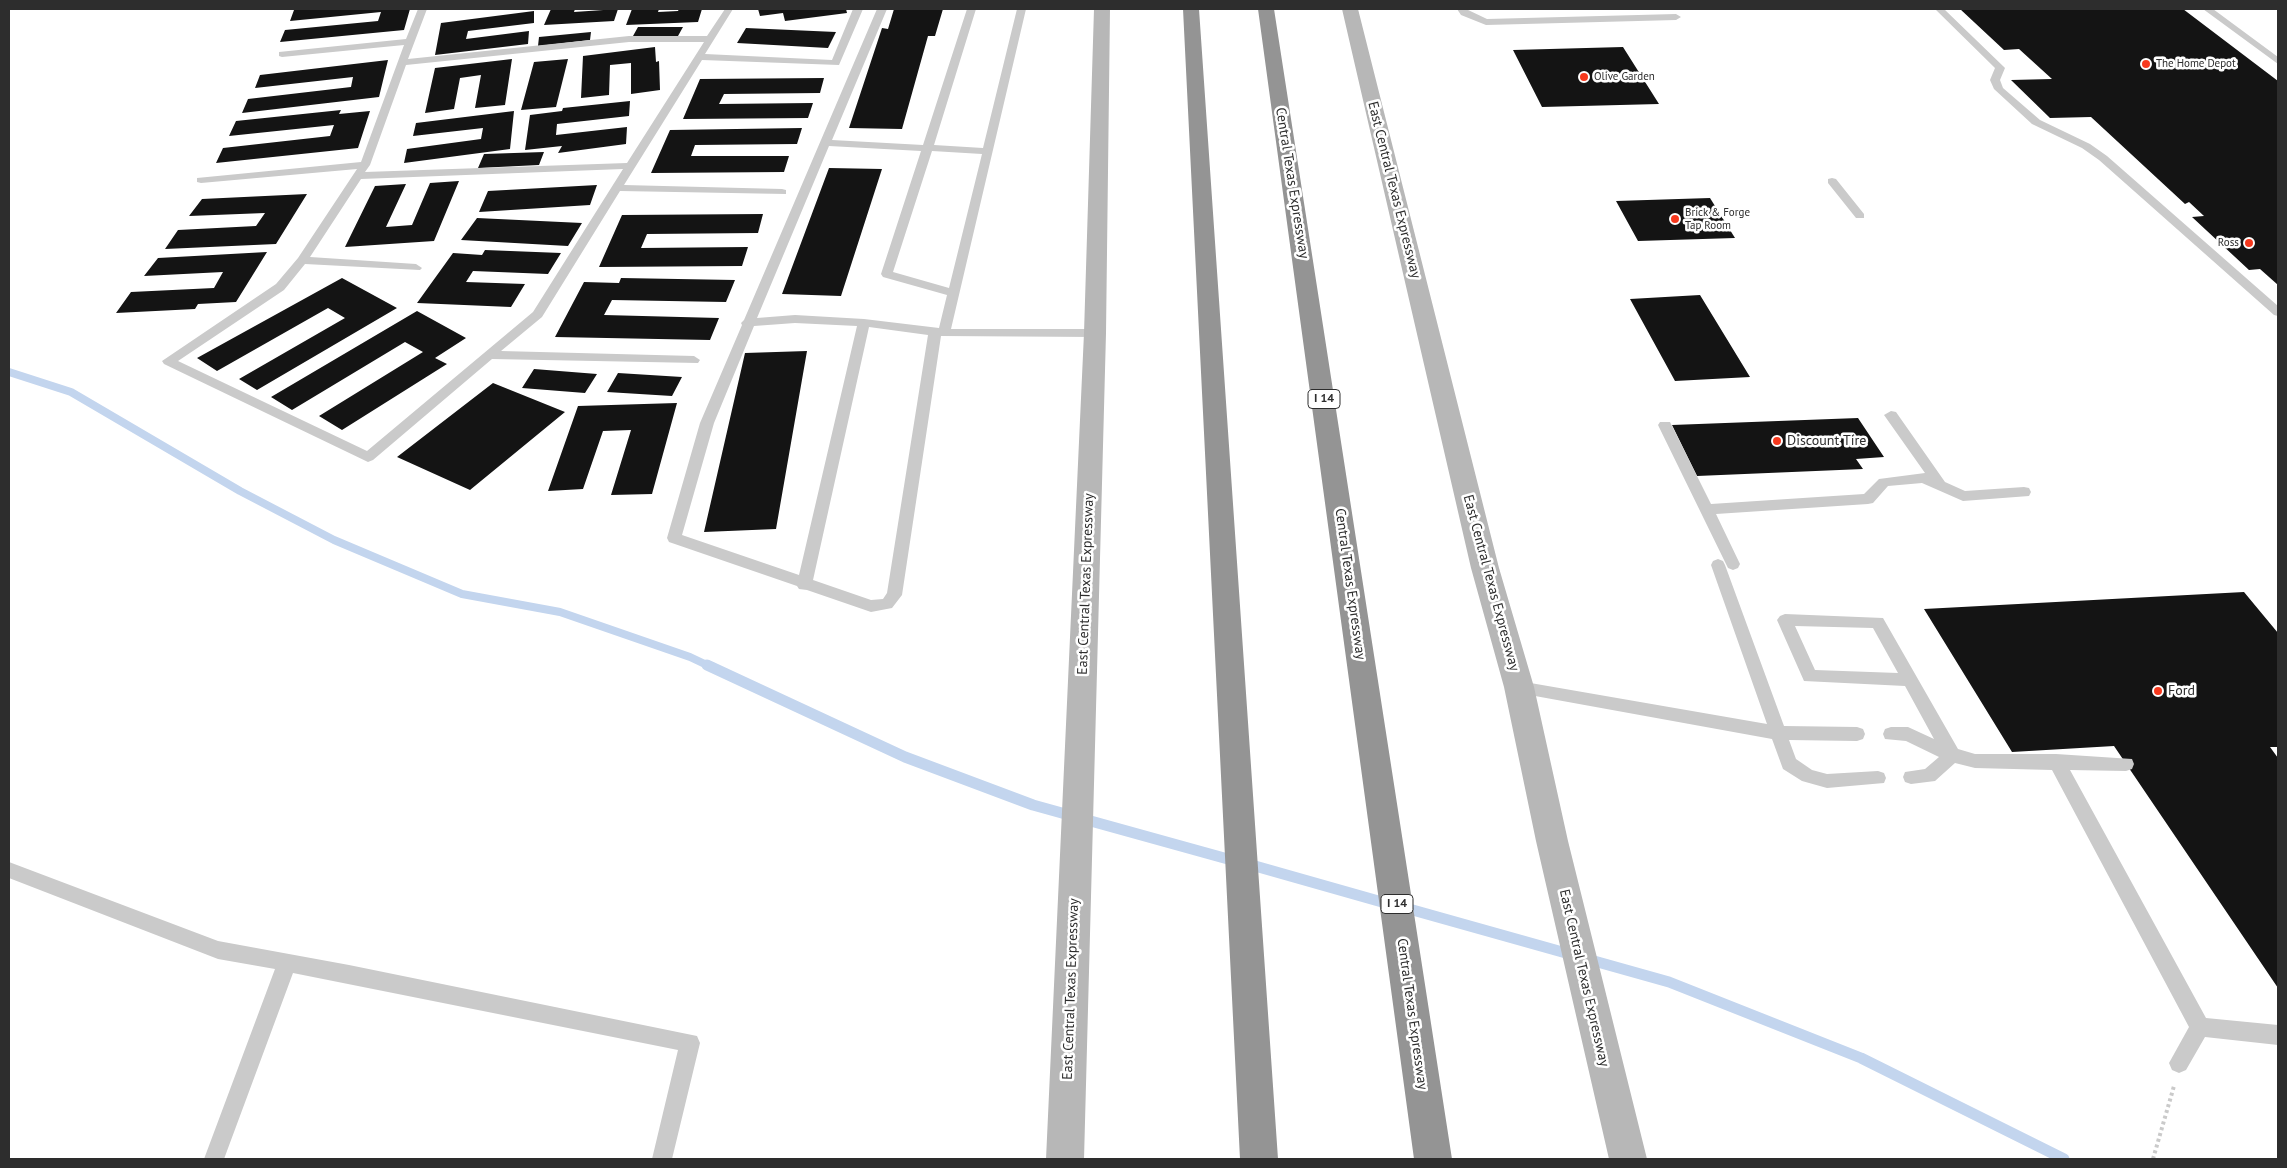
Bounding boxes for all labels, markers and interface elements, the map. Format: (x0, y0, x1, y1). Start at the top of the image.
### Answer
place label: The Home Depot (2156, 57, 2236, 71)
marker: The Home Depot (2140, 58, 2152, 70)
place label: Olive Garden (1594, 70, 1655, 84)
marker: Olive Garden (1578, 71, 1590, 83)
street label: East Central Texas Expressway (1364, 100, 1424, 280)
street label: Central Texas Expressway (1272, 106, 1312, 260)
place label: Brick & Forge Tap Room (1685, 206, 1750, 232)
marker: Brick & Forge Tap Room (1669, 213, 1681, 225)
place label: Ross (2218, 236, 2239, 250)
marker: Ross (2243, 237, 2255, 249)
road number: I 14 (1308, 389, 1340, 408)
place label: Discount Tire (1787, 433, 1866, 449)
marker: Discount Tire (1771, 435, 1783, 447)
street label: East Central Texas Expressway (1074, 493, 1098, 675)
street label: East Central Texas Expressway (1459, 493, 1523, 673)
street label: Central Texas Expressway (1331, 507, 1369, 661)
place label: Ford (2168, 683, 2195, 699)
marker: Ford (2152, 685, 2164, 697)
street label: East Central Texas Expressway (1555, 888, 1613, 1068)
road number: I 14 (1381, 894, 1413, 914)
street label: East Central Texas Expressway (1059, 898, 1083, 1080)
street label: Central Texas Expressway (1393, 937, 1431, 1091)

